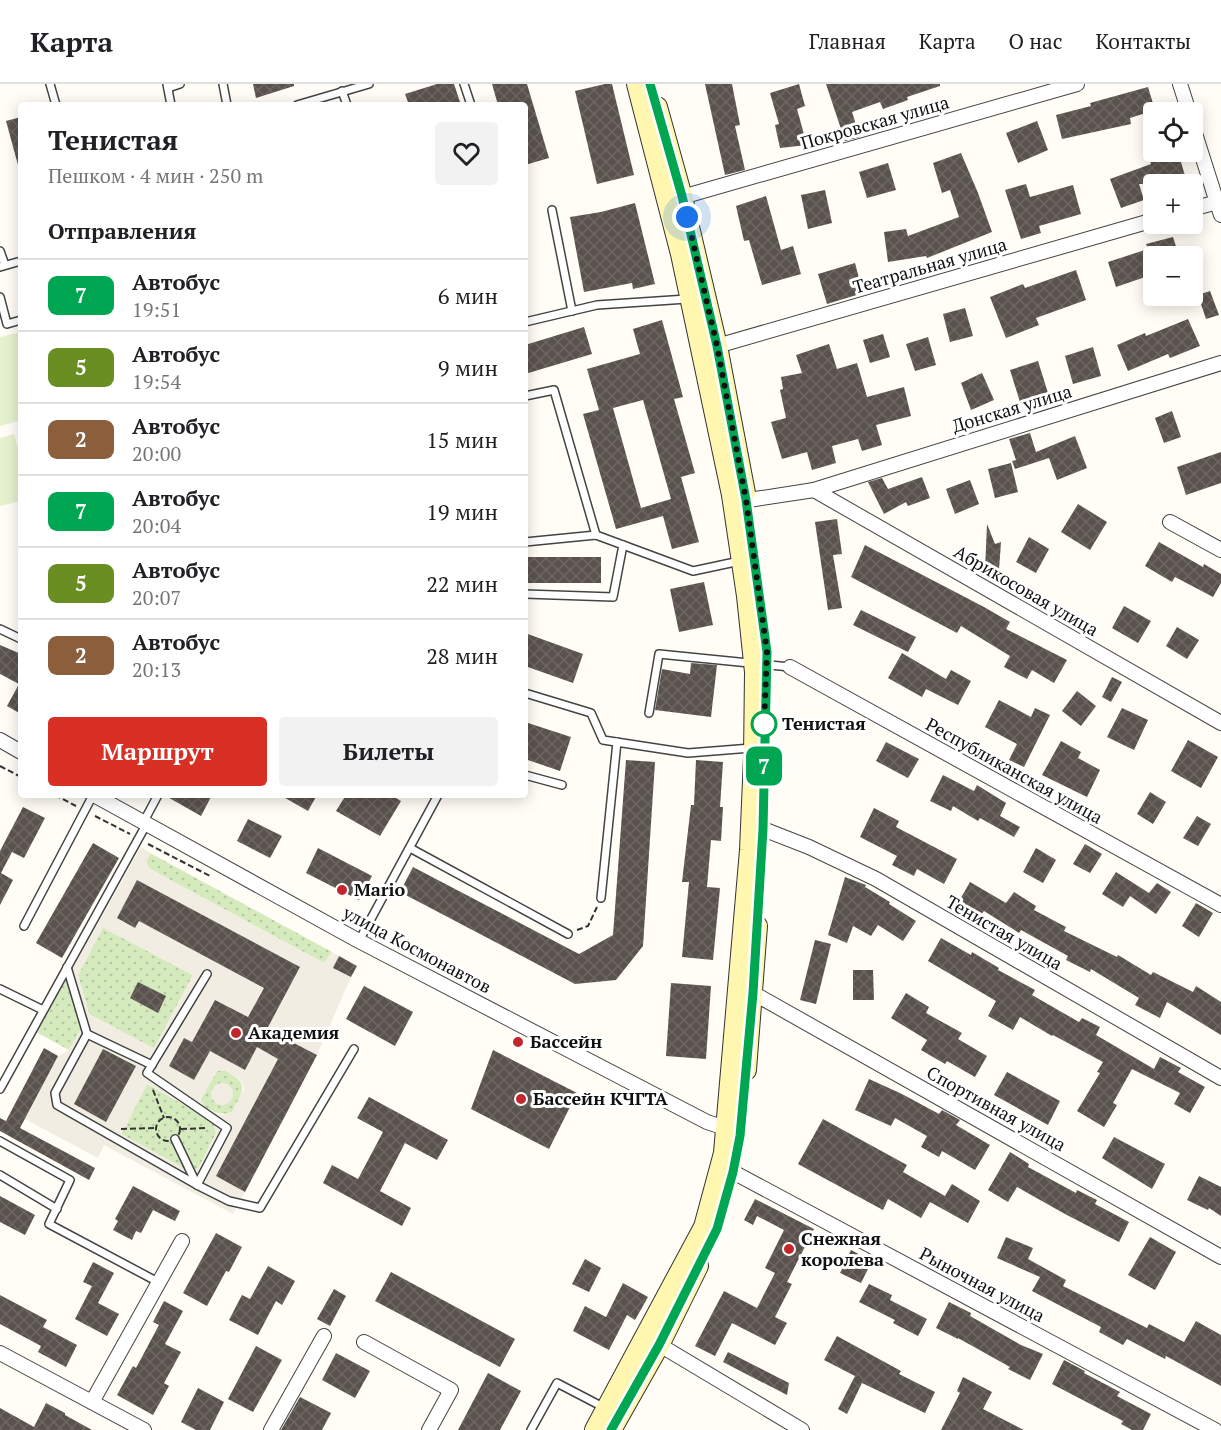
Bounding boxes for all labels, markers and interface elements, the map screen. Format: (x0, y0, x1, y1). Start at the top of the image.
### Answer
text: Карта (30, 23, 113, 60)
text: Главная (809, 27, 886, 55)
text: Карта (919, 27, 976, 55)
text: О нас (1009, 27, 1062, 55)
text: Контакты (1095, 27, 1191, 55)
street label: Покровская улица (798, 89, 952, 155)
map controls (1143, 102, 1203, 306)
button: locate (1143, 102, 1203, 162)
text: Тенистая (48, 121, 178, 158)
button: heart (435, 122, 498, 185)
text: Пешком · 4 мин · 250 m (48, 162, 263, 189)
button: + (1143, 174, 1203, 234)
your location (672, 202, 702, 232)
text: Отправления (48, 216, 196, 245)
street label: Театральная улица (850, 232, 1009, 298)
button: − (1143, 246, 1203, 306)
text: Автобус (132, 267, 220, 296)
text: 7 (75, 281, 87, 309)
text: 6 мин (438, 281, 498, 310)
text: 19:51 (132, 296, 181, 323)
text: Автобус (132, 339, 220, 368)
text: 5 (75, 353, 87, 381)
text: 9 мин (438, 353, 498, 382)
text: 19:54 (132, 368, 181, 395)
street label: Донская улица (949, 378, 1074, 438)
text: Автобус (132, 411, 220, 440)
text: 2 (75, 425, 87, 453)
text: 15 мин (426, 425, 498, 454)
text: 20:00 (132, 440, 181, 467)
text: Автобус (132, 483, 220, 512)
text: 7 (75, 497, 87, 525)
text: 19 мин (426, 497, 498, 526)
text: 20:04 (132, 512, 181, 539)
street label: Абрикосовая улица (950, 539, 1103, 641)
text: Автобус (132, 555, 220, 584)
text: 5 (75, 569, 87, 597)
text: 22 мин (426, 569, 498, 598)
text: 20:07 (132, 584, 181, 611)
text: Автобус (132, 627, 220, 656)
text: 2 (75, 641, 87, 669)
text: 28 мин (426, 641, 498, 670)
text: 20:13 (132, 656, 181, 683)
marker: Тенистая (751, 711, 777, 737)
place label: Тенистая (782, 711, 866, 735)
street label: Республиканская улица (922, 712, 1107, 829)
button: Маршрут (48, 717, 267, 786)
button: Билеты (279, 717, 498, 786)
line badge: 7 (744, 746, 783, 786)
text: 7 (758, 752, 770, 780)
place label: Mario (354, 877, 405, 901)
marker: Mario (335, 883, 349, 897)
street label: Тенистая улица (942, 889, 1067, 975)
street label: улица Космонавтов (338, 899, 496, 998)
place label: Академия (248, 1020, 339, 1044)
marker: Академия (229, 1026, 243, 1040)
place label: Бассейн (530, 1029, 602, 1053)
marker: Бассейн (511, 1035, 525, 1049)
street label: Спортивная улица (923, 1060, 1070, 1156)
place label: Бассейн КЧГТА (533, 1086, 669, 1110)
marker: Бассейн КЧГТА (514, 1092, 528, 1106)
place label: Снежная королева (801, 1226, 884, 1271)
street label: Рыночная улица (916, 1241, 1049, 1327)
marker: Снежная королева (782, 1242, 796, 1256)

